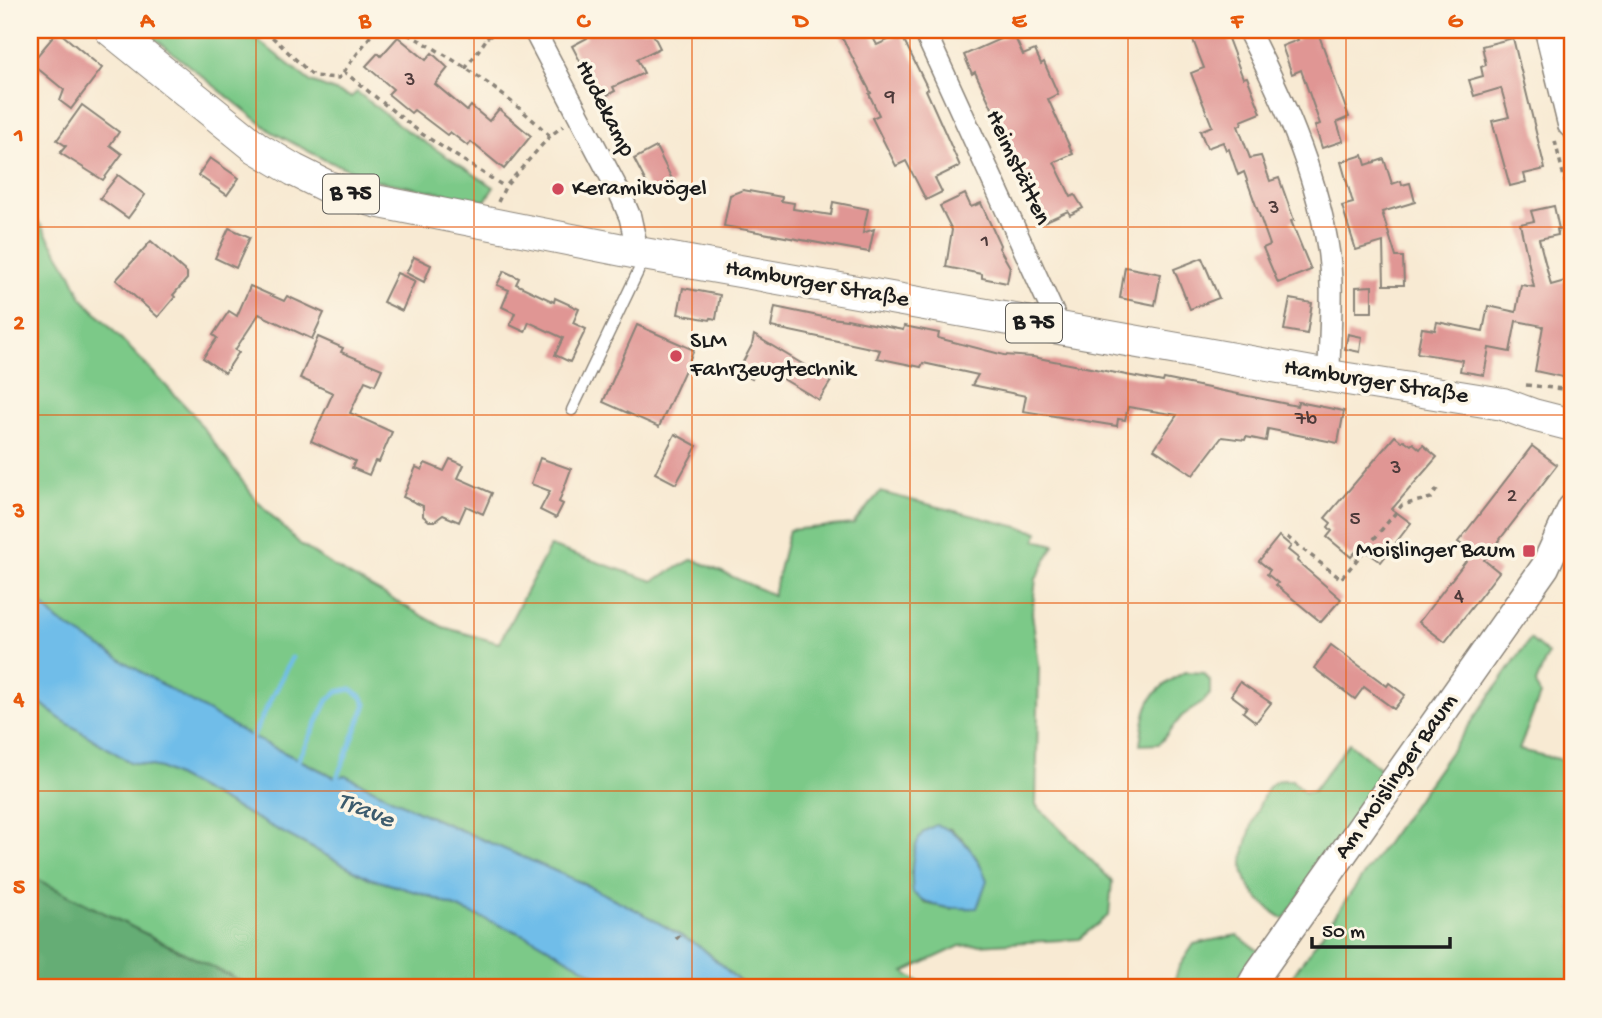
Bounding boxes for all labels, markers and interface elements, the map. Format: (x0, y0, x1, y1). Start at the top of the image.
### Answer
text: A (139, 9, 155, 36)
text: B (358, 9, 372, 36)
text: C (577, 9, 592, 36)
text: D (792, 9, 810, 36)
text: E (1012, 9, 1028, 36)
text: F (1230, 9, 1245, 36)
text: G (1448, 9, 1464, 36)
street label: Hudekamp (567, 56, 641, 162)
house number: 3 (404, 69, 415, 94)
house number: 9 (884, 86, 896, 111)
street label: Heimstätten (978, 106, 1057, 231)
text: 1 (13, 123, 24, 150)
road number: B 75 (323, 174, 379, 214)
place label: Keramikvögel (572, 175, 707, 204)
marker: Keramikvögel (550, 181, 566, 197)
house number: 3 (1268, 197, 1279, 222)
house number: 1 (980, 230, 989, 255)
street label: Hamburger Straße (723, 255, 912, 316)
road number: B 75 (1006, 304, 1062, 342)
text: 2 (13, 311, 25, 338)
place label: SLM Fahrzeugtechnik (689, 328, 858, 385)
marker: SLM Fahrzeugtechnik (668, 348, 684, 364)
street label: Hamburger Straße (1282, 354, 1471, 412)
house number: 7b (1294, 408, 1317, 433)
house number: 3 (1390, 457, 1401, 482)
house number: 2 (1507, 485, 1517, 510)
text: 3 (12, 499, 25, 526)
house number: 5 (1349, 508, 1361, 533)
place label: Moislinger Baum (1356, 537, 1515, 566)
marker: Moislinger Baum (1521, 543, 1537, 559)
house number: 4 (1454, 585, 1464, 610)
text: 4 (13, 687, 25, 714)
street label: Am Moislinger Baum (1329, 688, 1465, 866)
water label: Trave (332, 787, 399, 838)
text: 5 (13, 875, 25, 902)
scale bar (1312, 906, 1450, 950)
text: 50 m (1322, 921, 1365, 946)

